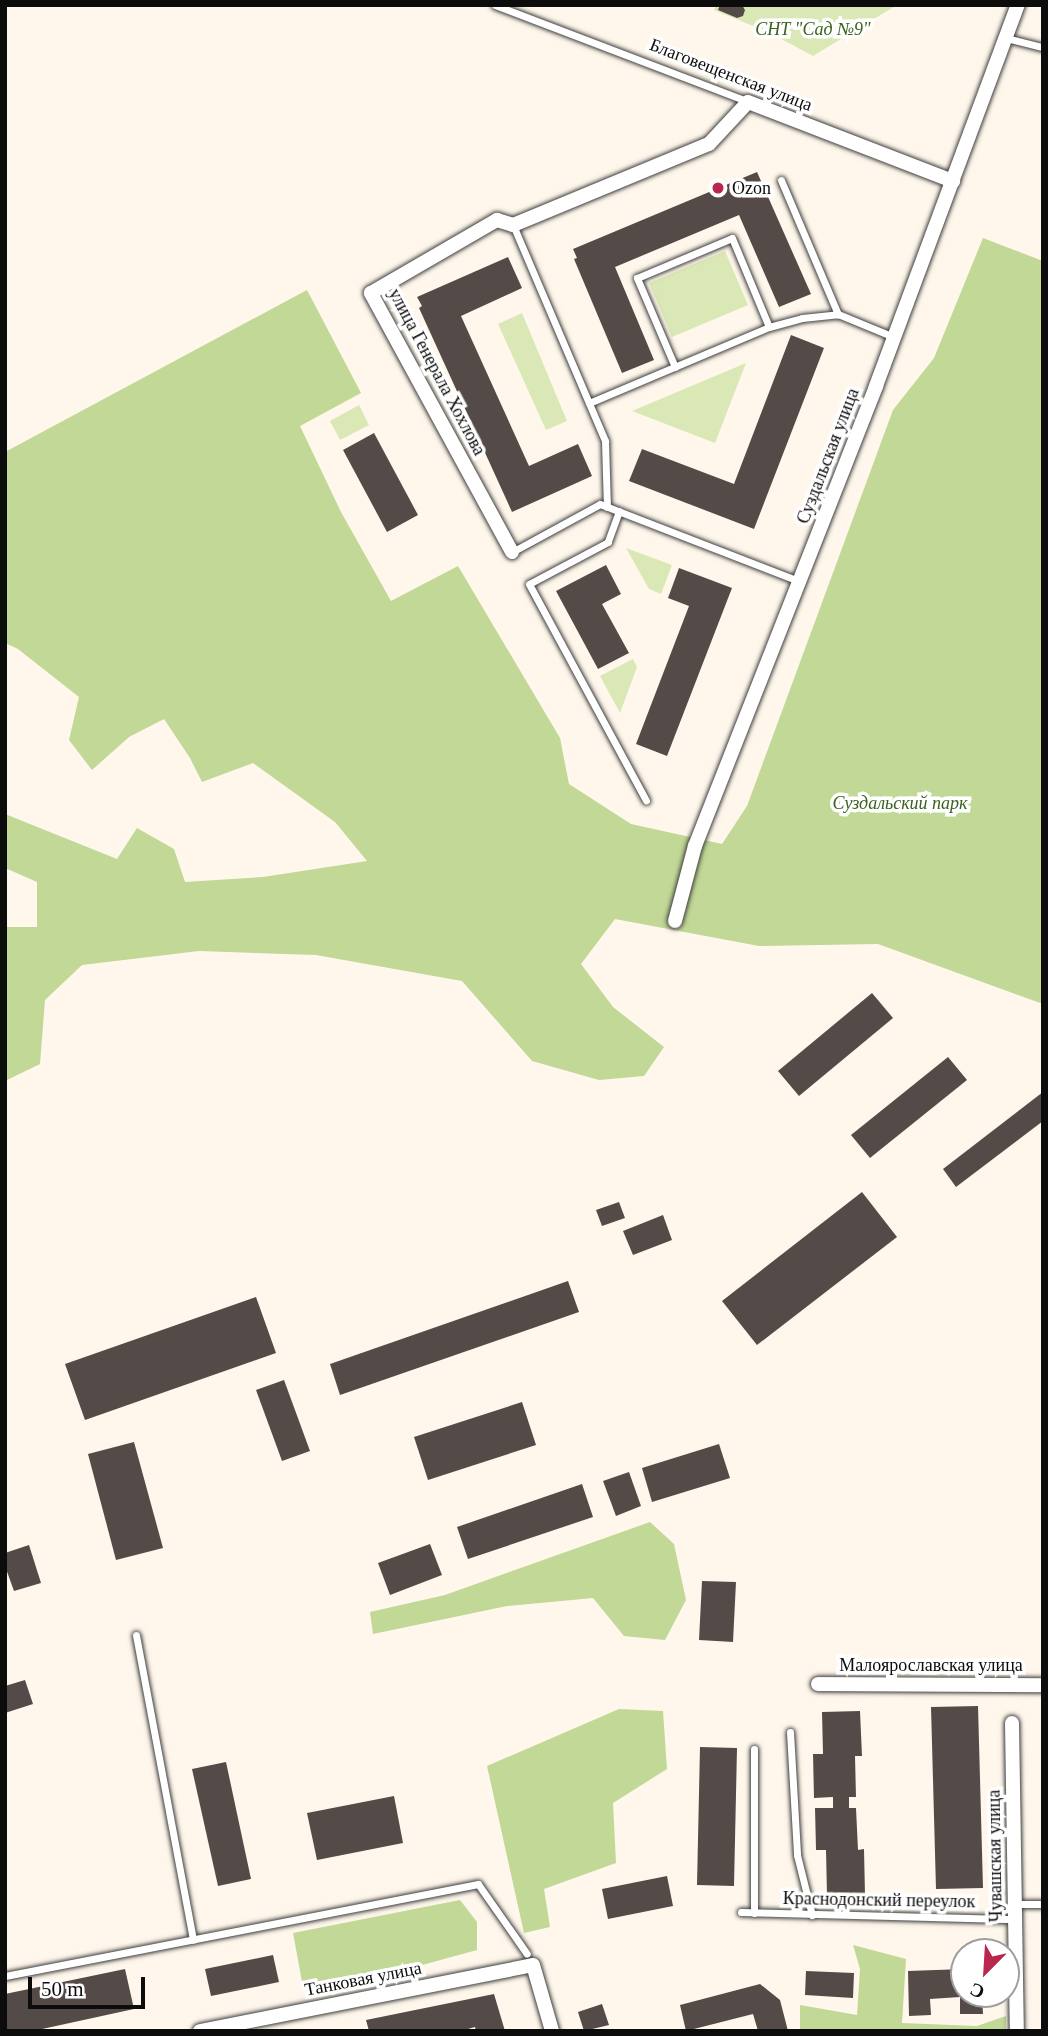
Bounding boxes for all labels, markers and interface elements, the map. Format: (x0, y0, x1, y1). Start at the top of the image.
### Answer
park label: СНТ "Сад №9" (755, 18, 871, 40)
street label: Благовещенская улица (647, 34, 815, 116)
place label: Ozon (732, 177, 771, 199)
marker: Ozon (710, 180, 726, 196)
street label: улица Генерала Хохлова (384, 285, 490, 459)
street label: Суздальская улица (792, 385, 864, 527)
park label: Суздальский парк (832, 792, 968, 814)
street label: Малоярославская улица (839, 1654, 1023, 1676)
street label: Чувашская улица (983, 1790, 1007, 1922)
street label: Краснодонский переулок (783, 1888, 975, 1912)
north arrow (950, 1938, 1020, 2008)
street label: Танковая улица (303, 1957, 423, 2001)
scale bar (32, 1962, 149, 2006)
text: 50 m (41, 1977, 84, 2001)
text: С (967, 1978, 988, 2003)

